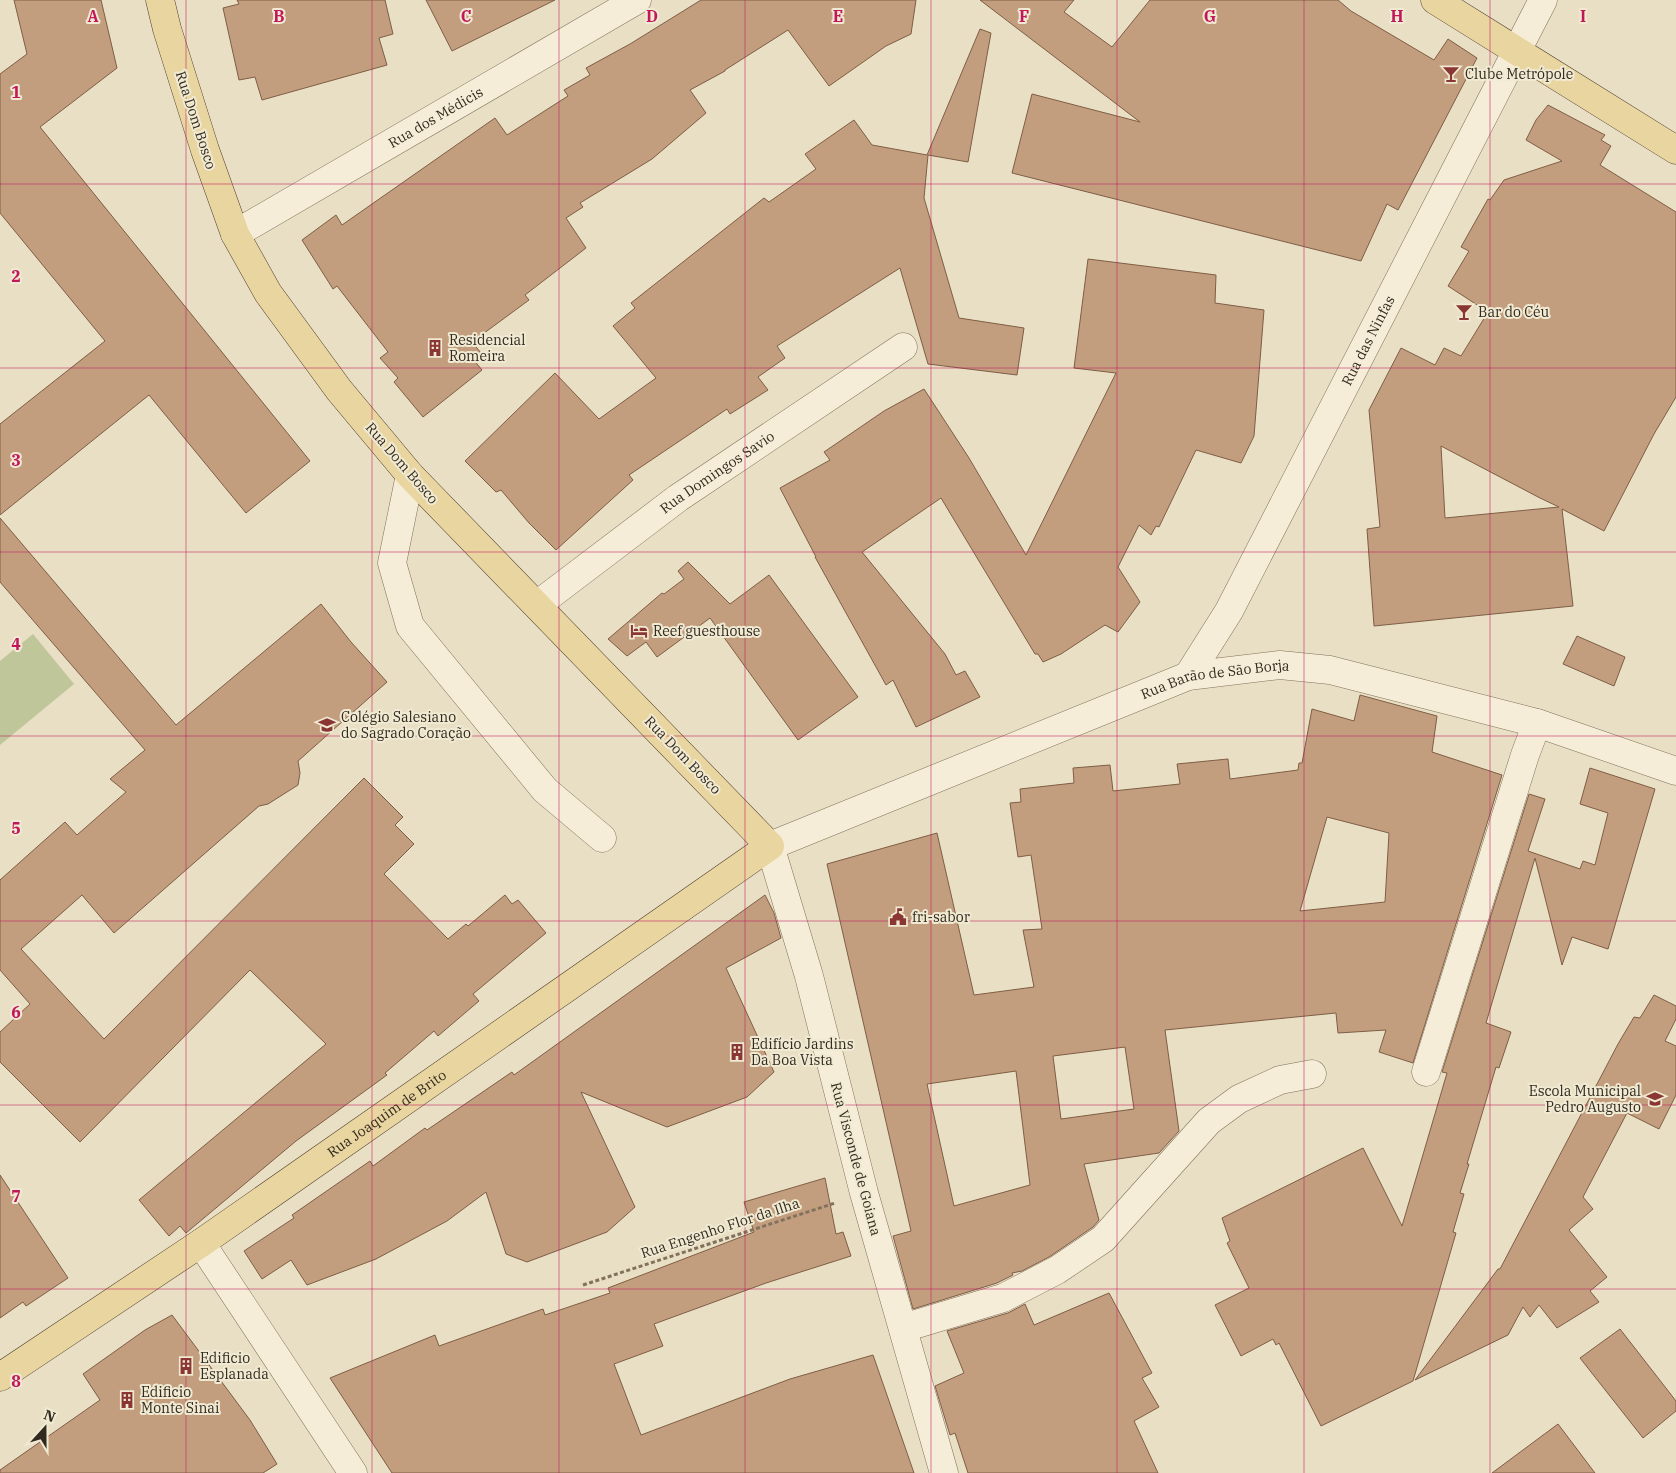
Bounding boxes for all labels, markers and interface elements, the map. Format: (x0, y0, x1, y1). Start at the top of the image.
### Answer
text: A (87, 6, 99, 26)
text: B (273, 6, 285, 26)
text: C (461, 6, 471, 26)
text: D (646, 6, 658, 26)
text: E (833, 6, 843, 26)
text: F (1019, 6, 1029, 26)
text: G (1204, 6, 1216, 26)
text: H (1391, 6, 1404, 26)
text: I (1580, 6, 1586, 26)
bar icon: Clube Metrópole (1441, 64, 1461, 84)
place label: Clube Metrópole (1465, 65, 1573, 83)
street label: Rua Dom Bosco (172, 69, 220, 172)
text: 1 (11, 82, 21, 102)
street label: Rua dos Médicis (385, 83, 486, 152)
text: 2 (11, 266, 21, 286)
street label: Rua das Ninfas (1337, 292, 1399, 389)
bar icon: Bar do Céu (1454, 302, 1474, 322)
place label: Bar do Céu (1478, 303, 1550, 321)
place label: Residencial Romeira (449, 331, 525, 365)
building icon: Residencial Romeira (425, 338, 445, 358)
street label: Rua Dom Bosco (362, 418, 442, 508)
street label: Rua Domingos Savio (656, 427, 778, 517)
text: 3 (11, 450, 21, 470)
hotel icon: Reef guesthouse (629, 621, 649, 641)
place label: Reef guesthouse (653, 622, 760, 640)
text: 4 (11, 634, 21, 654)
street label: Rua Barão de São Borja (1138, 656, 1291, 703)
place label: Colégio Salesiano do Sagrado Coração (341, 708, 471, 742)
street label: Rua Dom Bosco (641, 712, 725, 798)
school or university icon: Colégio Salesiano do Sagrado Coração (317, 715, 337, 735)
text: 5 (11, 818, 21, 838)
public building icon: fri-sabor (888, 907, 908, 927)
place label: fri-sabor (912, 908, 971, 926)
text: 6 (11, 1002, 21, 1022)
place label: Edifício Jardins Da Boa Vista (751, 1035, 854, 1069)
building icon: Edifício Jardins Da Boa Vista (727, 1042, 747, 1062)
street label: Rua Joaquim de Brito (324, 1066, 450, 1161)
street label: Rua Visconde de Goiana (827, 1080, 885, 1238)
place label: Escola Municipal Pedro Augusto (1529, 1082, 1641, 1116)
school or university icon: Escola Municipal Pedro Augusto (1645, 1089, 1665, 1109)
text: 7 (11, 1186, 21, 1206)
street label: Rua Engenho Flor da Ilha (638, 1194, 802, 1262)
place label: Edificio Esplanada (200, 1349, 269, 1383)
building icon: Edificio Esplanada (176, 1356, 196, 1376)
text: 8 (11, 1371, 21, 1391)
place label: Edificio Monte Sinai (141, 1383, 219, 1417)
building icon: Edificio Monte Sinai (117, 1390, 137, 1410)
north arrow (20, 1403, 70, 1453)
text: N (41, 1405, 58, 1426)

